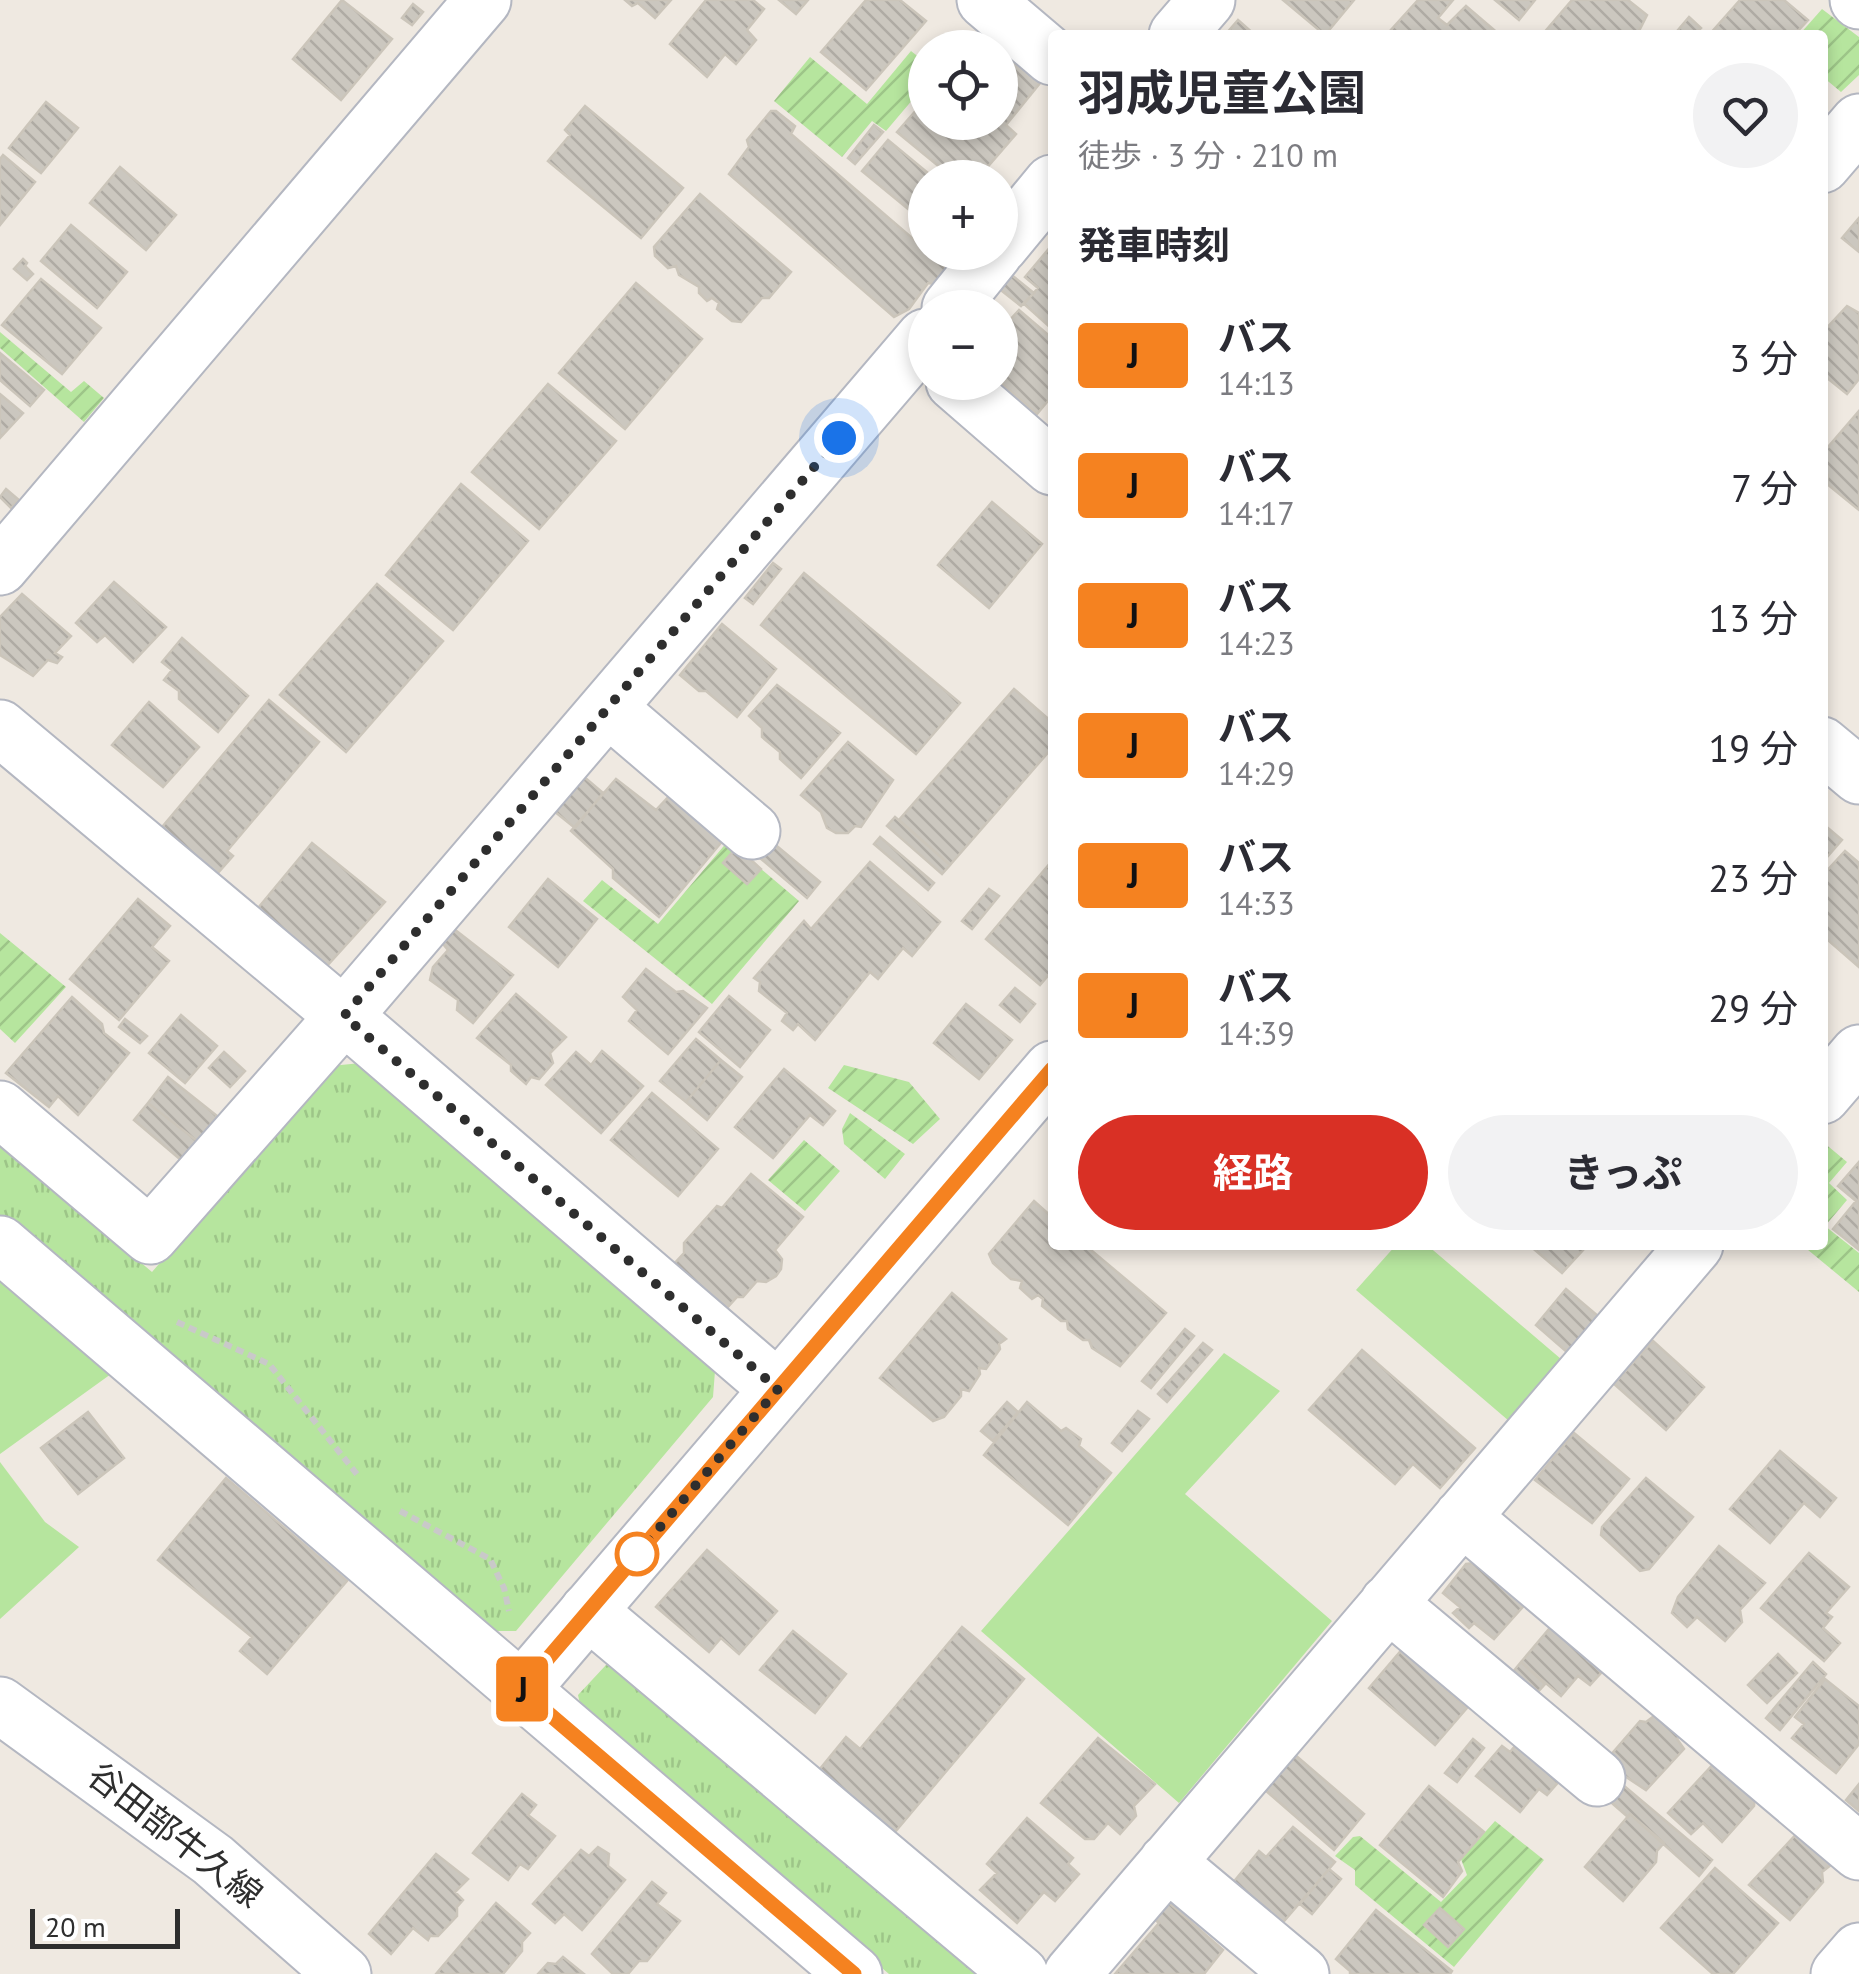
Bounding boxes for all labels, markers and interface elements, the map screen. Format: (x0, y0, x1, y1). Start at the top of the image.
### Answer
map controls (908, 30, 1018, 400)
button: locate (908, 30, 1018, 140)
text: 羽成児童公園 (1078, 61, 1366, 123)
button: heart (1693, 63, 1798, 168)
text: 徒歩 · 3 分 · 210 m (1078, 134, 1338, 176)
button: + (908, 160, 1018, 270)
text: 発車時刻 (1078, 220, 1230, 269)
button: − (908, 290, 1018, 400)
text: バス (1218, 312, 1294, 361)
text: J (1127, 332, 1139, 378)
text: 3 分 (1729, 333, 1798, 382)
text: 14:13 (1218, 362, 1295, 404)
your location (814, 413, 864, 463)
text: バス (1218, 442, 1294, 491)
text: J (1127, 462, 1139, 508)
text: 7 分 (1731, 463, 1798, 512)
text: 14:17 (1218, 492, 1295, 534)
text: バス (1218, 572, 1294, 621)
text: J (1127, 592, 1139, 638)
text: 13 分 (1708, 593, 1798, 642)
text: 14:23 (1218, 622, 1295, 664)
text: バス (1218, 702, 1294, 751)
text: J (1127, 722, 1139, 768)
text: 19 分 (1708, 723, 1798, 772)
text: 14:29 (1218, 752, 1295, 794)
text: バス (1218, 832, 1294, 881)
text: J (1127, 852, 1139, 898)
text: 23 分 (1708, 853, 1798, 902)
text: 14:33 (1218, 882, 1295, 924)
text: バス (1218, 962, 1294, 1011)
text: J (1127, 982, 1139, 1028)
text: 29 分 (1708, 983, 1798, 1032)
text: 14:39 (1218, 1012, 1295, 1054)
button: 経路 (1078, 1115, 1428, 1230)
button: きっぷ (1448, 1115, 1798, 1230)
unlabelled marker (616, 1533, 658, 1575)
line badge: J (490, 1656, 554, 1722)
text: J (516, 1666, 528, 1712)
street label: 谷田部牛久線 (79, 1751, 273, 1917)
scale bar (30, 1904, 180, 1948)
text: 20 m (45, 1908, 106, 1945)

